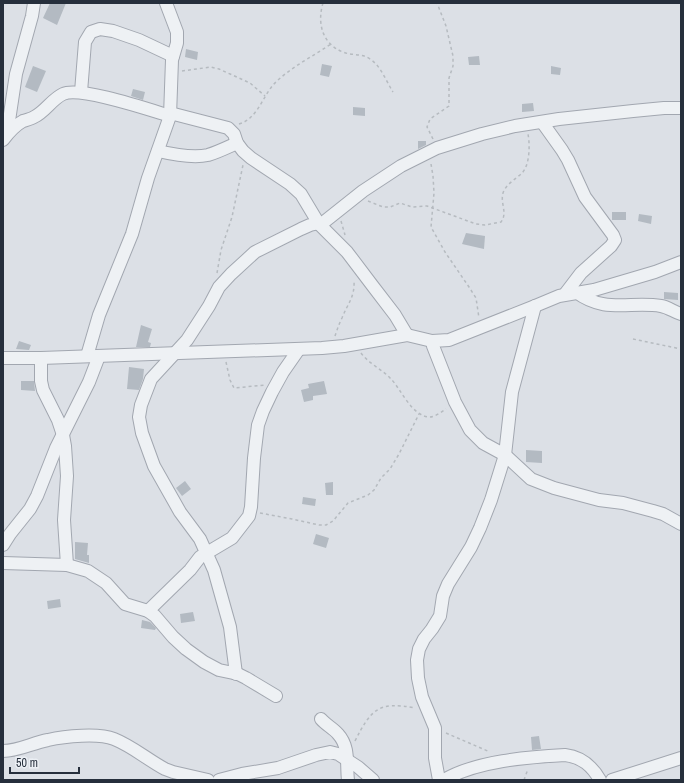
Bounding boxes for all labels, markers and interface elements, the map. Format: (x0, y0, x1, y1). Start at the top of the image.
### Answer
scale bar (10, 749, 79, 775)
text: 50 m (16, 755, 38, 771)

